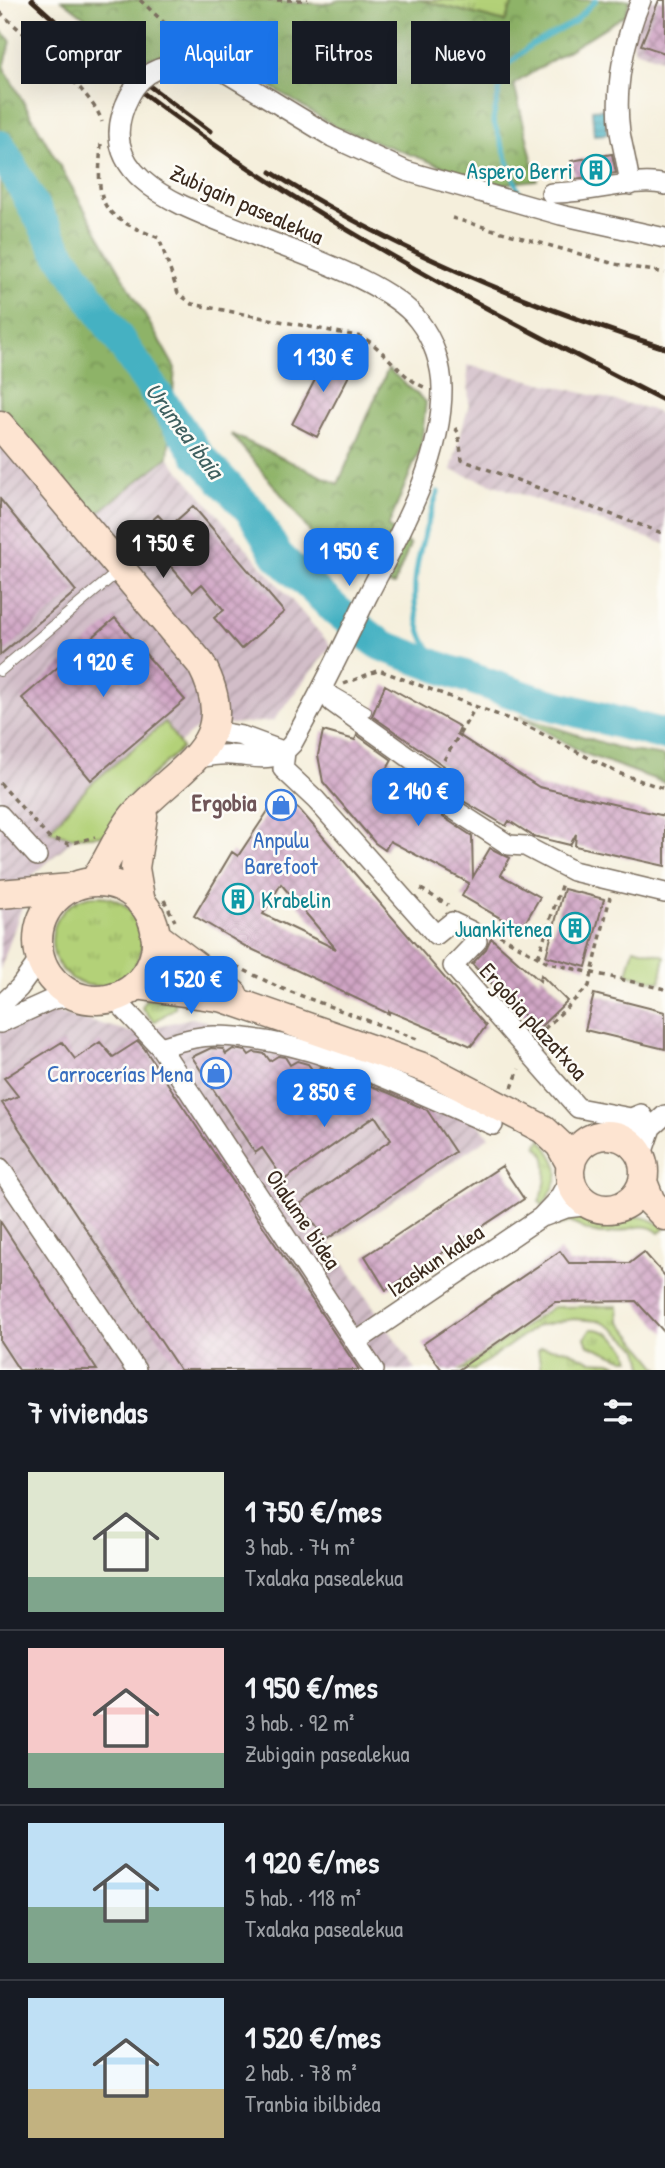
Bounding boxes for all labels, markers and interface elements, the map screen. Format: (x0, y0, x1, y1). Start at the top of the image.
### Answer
chip: Comprar (21, 21, 146, 84)
chip: Alquilar (160, 21, 278, 84)
chip: Filtros (292, 21, 397, 84)
chip: Nuevo (411, 21, 510, 84)
building icon: Aspero Berri (579, 153, 613, 187)
place label: Aspero Berri (467, 155, 573, 186)
street label: Zubigain pasealekua (166, 156, 328, 252)
pin: 1 130 € (258, 334, 388, 394)
text: 1 130 € (294, 341, 352, 372)
water label: Urumea ibaia (138, 376, 233, 487)
pin: 1 750 € (98, 520, 228, 580)
text: 1 750 € (132, 527, 194, 558)
pin: 1 950 € (284, 528, 414, 588)
text: 1 950 € (320, 535, 378, 566)
pin: 1 920 € (38, 640, 168, 699)
text: 1 920 € (73, 646, 133, 677)
pin: 2 140 € (353, 768, 483, 828)
text: 2 140 € (388, 775, 448, 806)
district label: Ergobia (192, 786, 257, 819)
shop icon: Anpulu Barefoot (264, 788, 298, 822)
place label: Anpulu Barefoot (244, 824, 319, 881)
building icon: Krabelin (221, 882, 255, 916)
place label: Krabelin (261, 884, 331, 915)
building icon: Juankitenea (558, 911, 592, 945)
place label: Juankitenea (455, 913, 552, 944)
pin: 1 520 € (126, 956, 256, 1016)
street label: Ergobia plazatxoa (473, 956, 595, 1086)
text: 1 520 € (161, 963, 221, 994)
shop icon: Carrocerías Mena (199, 1056, 233, 1090)
place label: Carrocerías Mena (47, 1058, 193, 1089)
pin: 2 850 € (259, 1070, 389, 1129)
text: 2 850 € (293, 1076, 355, 1107)
street label: Oialume bidea (259, 1163, 349, 1275)
street label: Izaskun kalea (381, 1216, 489, 1304)
text: 7 viviendas (28, 1392, 148, 1432)
icon: filters (599, 1393, 637, 1431)
text: 1 750 €/mes (245, 1491, 382, 1531)
icon: home (84, 1500, 168, 1584)
text: 3 hab. · 74 m² (245, 1531, 355, 1562)
text: Txalaka pasealekua (245, 1562, 403, 1593)
text: 1 950 €/mes (245, 1667, 378, 1707)
icon: home (84, 1676, 168, 1760)
text: 3 hab. · 92 m² (245, 1707, 354, 1738)
text: Zubigain pasealekua (245, 1738, 410, 1769)
text: 1 920 €/mes (245, 1842, 379, 1882)
icon: home (84, 1851, 168, 1935)
text: 5 hab. · 118 m² (245, 1882, 361, 1913)
text: Txalaka pasealekua (245, 1913, 403, 1944)
text: 1 520 €/mes (245, 2017, 381, 2057)
icon: home (84, 2026, 168, 2110)
text: 2 hab. · 78 m² (245, 2057, 357, 2088)
text: Tranbia ibilbidea (245, 2088, 381, 2119)

